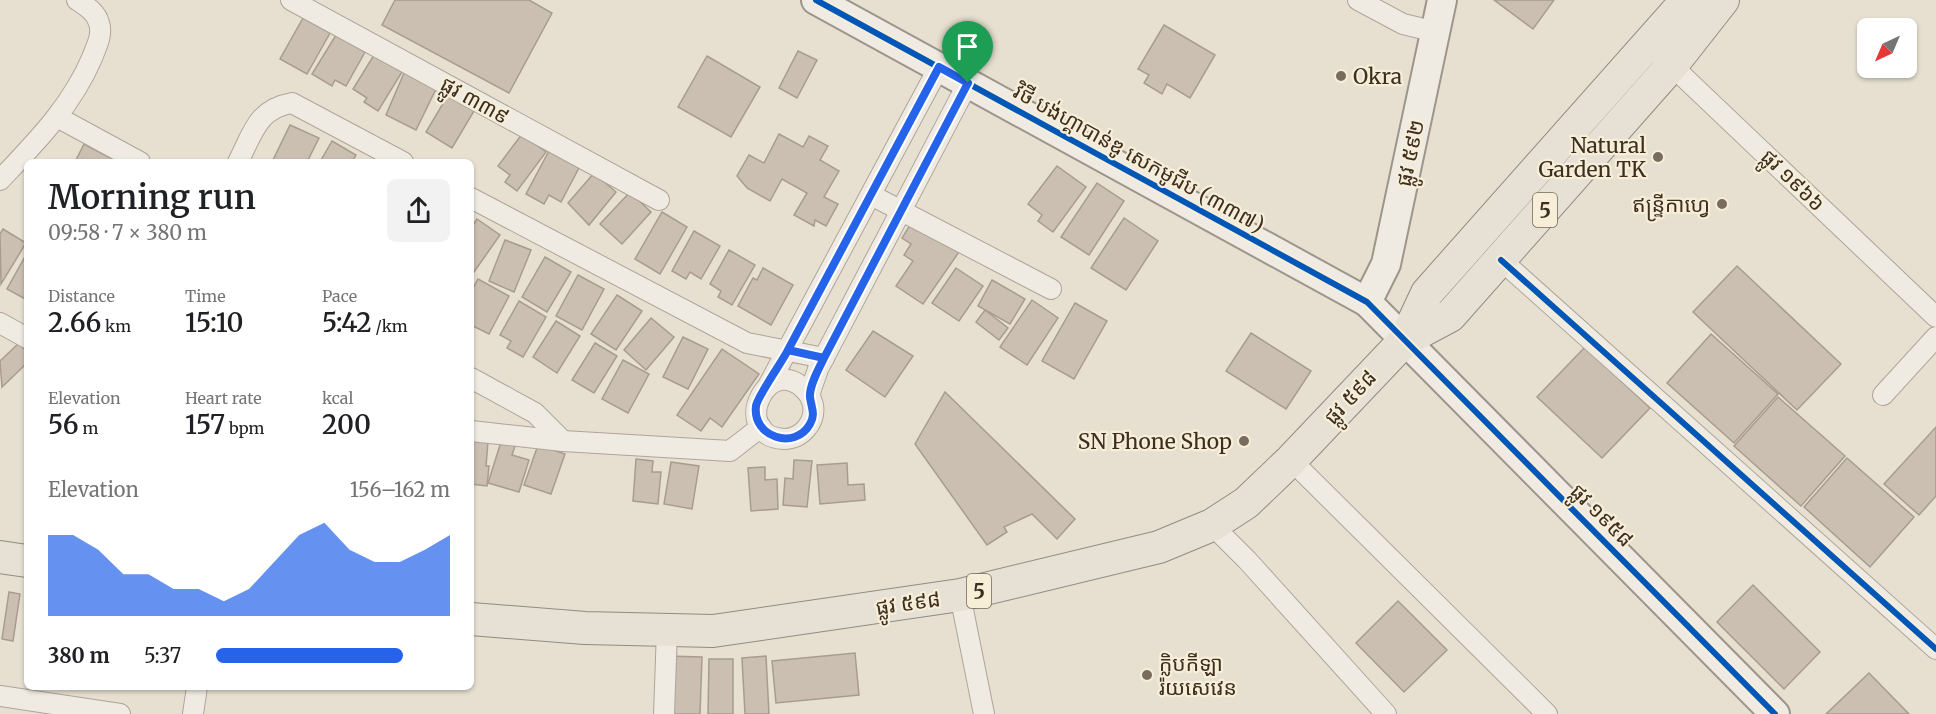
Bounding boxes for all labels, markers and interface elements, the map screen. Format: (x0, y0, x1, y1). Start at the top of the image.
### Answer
north arrow (1857, 18, 1917, 78)
map controls (1857, 18, 1917, 78)
pin (942, 21, 993, 83)
icon: arrive (951, 30, 984, 63)
place label: Okra (1353, 63, 1402, 90)
marker: Okra (1334, 69, 1348, 83)
street label: ផ្លូវ ៣៣៩ (433, 70, 514, 135)
street label: វិថី បង់ហ្គាបាន់ឌូ សេកមូជីប (៣៣៧) (1008, 77, 1269, 239)
street label: ផ្លូវ ៥៩២ (1390, 117, 1436, 190)
place label: Natural Garden TK (1538, 132, 1647, 183)
street label: ផ្លូវ ១៩៦៦ (1751, 143, 1831, 221)
marker: Natural Garden TK (1651, 150, 1665, 164)
text: Morning run (48, 177, 256, 218)
button: share (387, 179, 450, 242)
place label: ឥន្ទ្រីកាហ្វេ (1632, 191, 1710, 222)
road number: 5 (1533, 193, 1557, 227)
marker: ឥន្ទ្រីកាហ្វេ (1715, 197, 1729, 211)
text: 09:58 · 7 × 380 m (48, 220, 207, 245)
text: Distance (48, 286, 115, 306)
text: Time (185, 286, 226, 306)
text: Pace (322, 286, 357, 306)
text: 2.66 (48, 306, 101, 339)
text: 15:10 (185, 306, 243, 339)
text: 5:42 (322, 306, 372, 339)
text: km (101, 316, 131, 336)
text: /km (372, 316, 408, 336)
street label: ផ្លូវ ៥៩៨ (1318, 364, 1387, 434)
text: Elevation (48, 388, 121, 408)
text: Heart rate (185, 388, 262, 408)
text: kcal (322, 388, 353, 408)
text: 56 (48, 408, 79, 441)
text: 157 (185, 408, 225, 441)
text: 200 (322, 408, 371, 441)
text: m (79, 418, 98, 438)
text: bpm (225, 418, 264, 438)
place label: SN Phone Shop (1078, 428, 1232, 455)
marker: SN Phone Shop (1237, 434, 1251, 448)
text: Elevation (48, 477, 139, 502)
text: 156–162 m (350, 477, 450, 502)
street label: ផ្លូវ ១៩៥៨ (1560, 478, 1639, 557)
road number: 5 (967, 574, 991, 608)
street label: ផ្លូវ ៥៩៨ (874, 585, 943, 627)
text: 380 m (48, 643, 110, 668)
text: 5:37 (144, 643, 181, 668)
place label: ក្លិបកីឡា រ៉យសេវេន (1159, 650, 1237, 701)
marker: ក្លិបកីឡា រ៉យសេវេន (1140, 668, 1154, 682)

